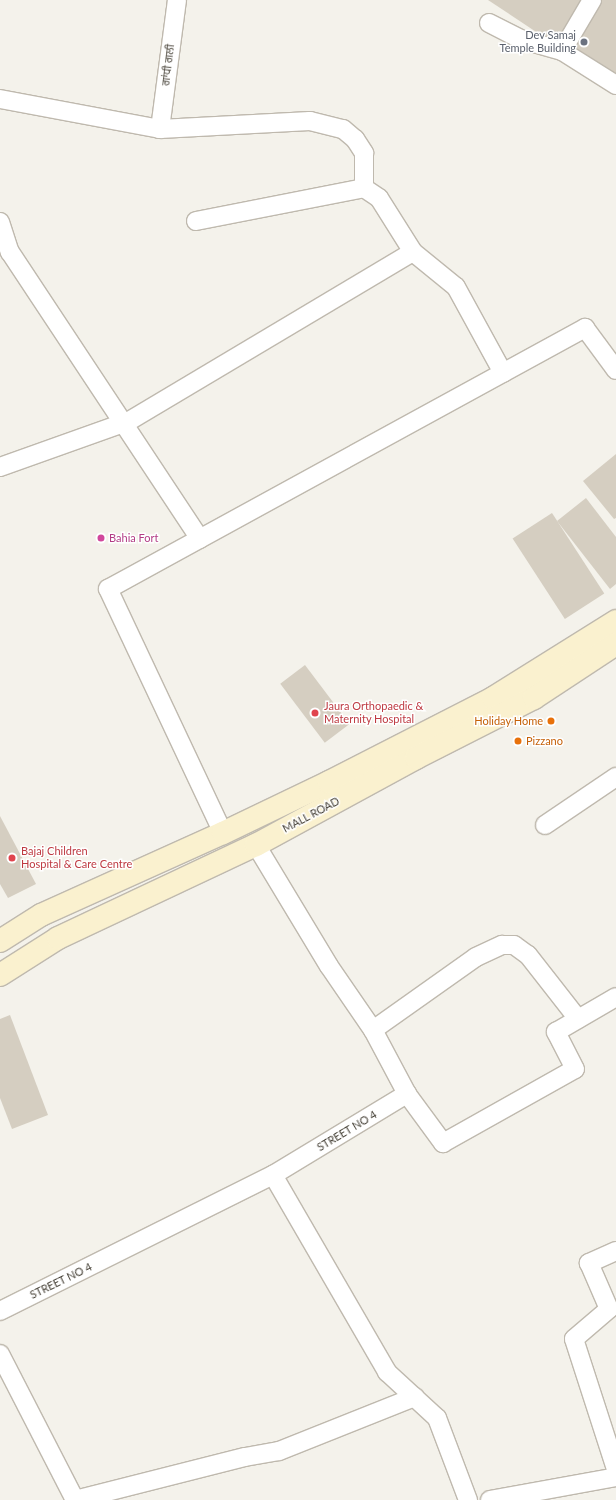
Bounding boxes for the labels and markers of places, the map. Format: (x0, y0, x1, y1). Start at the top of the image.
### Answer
place label: Dev Samaj Temple Building (500, 29, 576, 55)
marker: Dev Samaj Temple Building (579, 37, 589, 47)
place label: Bahia Fort (109, 531, 158, 545)
marker: Bahia Fort (96, 533, 106, 543)
place label: Jaura Orthopaedic & Maternity Hospital (324, 700, 423, 726)
marker: Jaura Orthopaedic & Maternity Hospital (309, 707, 321, 719)
place label: Holiday Home (474, 714, 543, 728)
marker: Holiday Home (546, 716, 556, 726)
place label: Pizzano (526, 734, 563, 748)
marker: Pizzano (513, 736, 523, 746)
place label: Bajaj Children Hospital & Care Centre (21, 845, 132, 871)
marker: Bajaj Children Hospital & Care Centre (6, 852, 18, 864)

